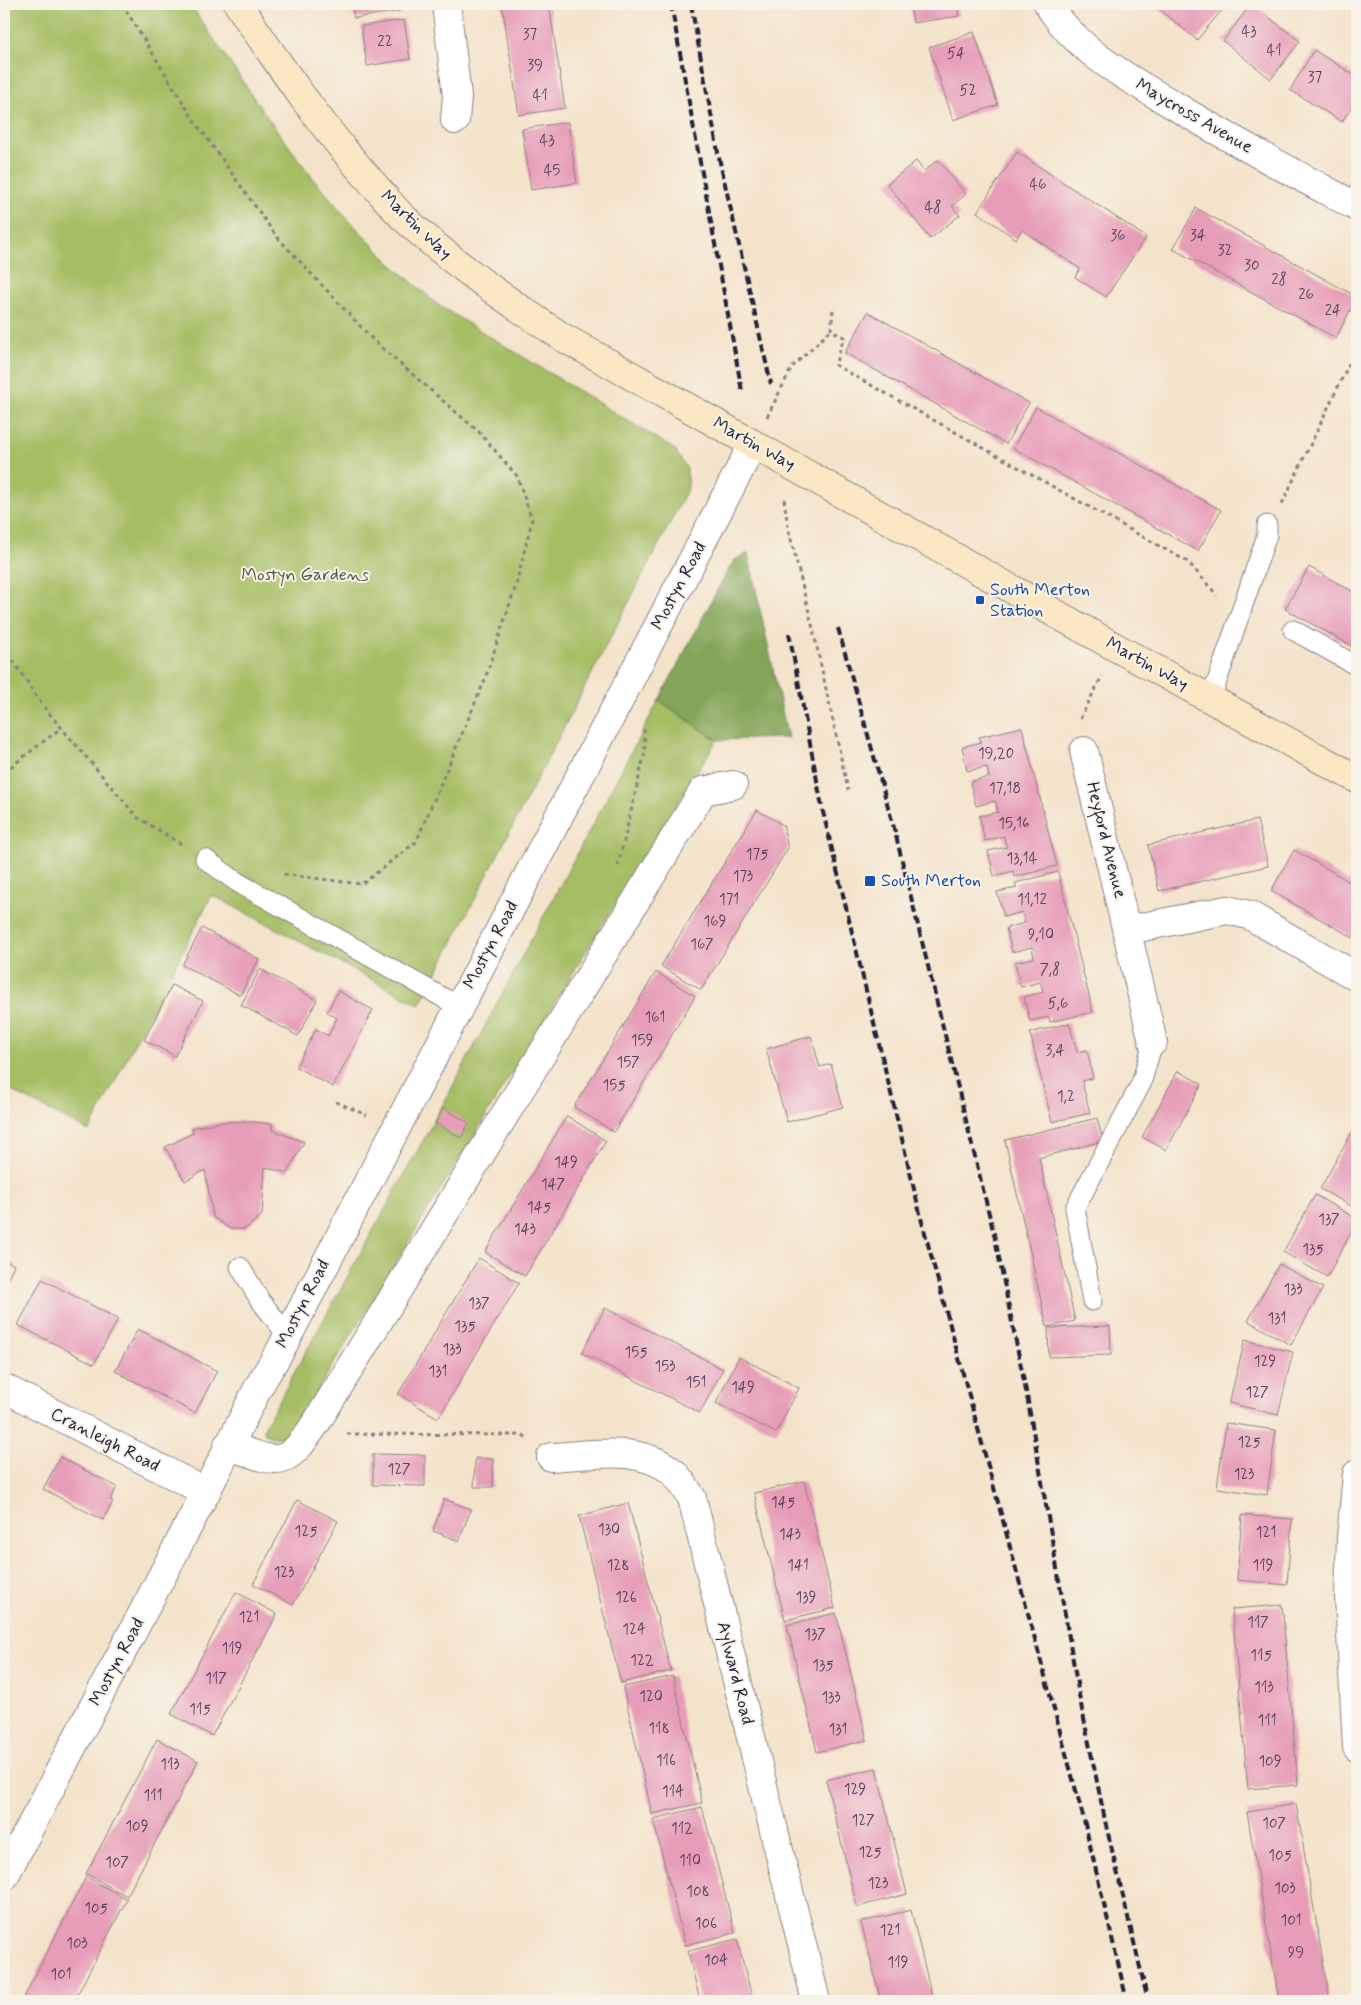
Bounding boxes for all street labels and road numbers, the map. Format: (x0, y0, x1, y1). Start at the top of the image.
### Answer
street label: Maycross Avenue (1131, 73, 1257, 159)
street label: Martin Way (375, 185, 457, 265)
street label: Martin Way (708, 411, 800, 477)
street label: Mostyn Road (646, 538, 712, 634)
street label: Martin Way (1101, 631, 1193, 697)
street label: Heyford Avenue (1078, 779, 1132, 901)
street label: Mostyn Road (458, 897, 524, 993)
street label: Mostyn Road (270, 1256, 336, 1352)
street label: Cranleigh Road (46, 1402, 164, 1478)
street label: Mostyn Road (84, 1614, 150, 1710)
street label: Aylward Road (711, 1619, 759, 1727)

